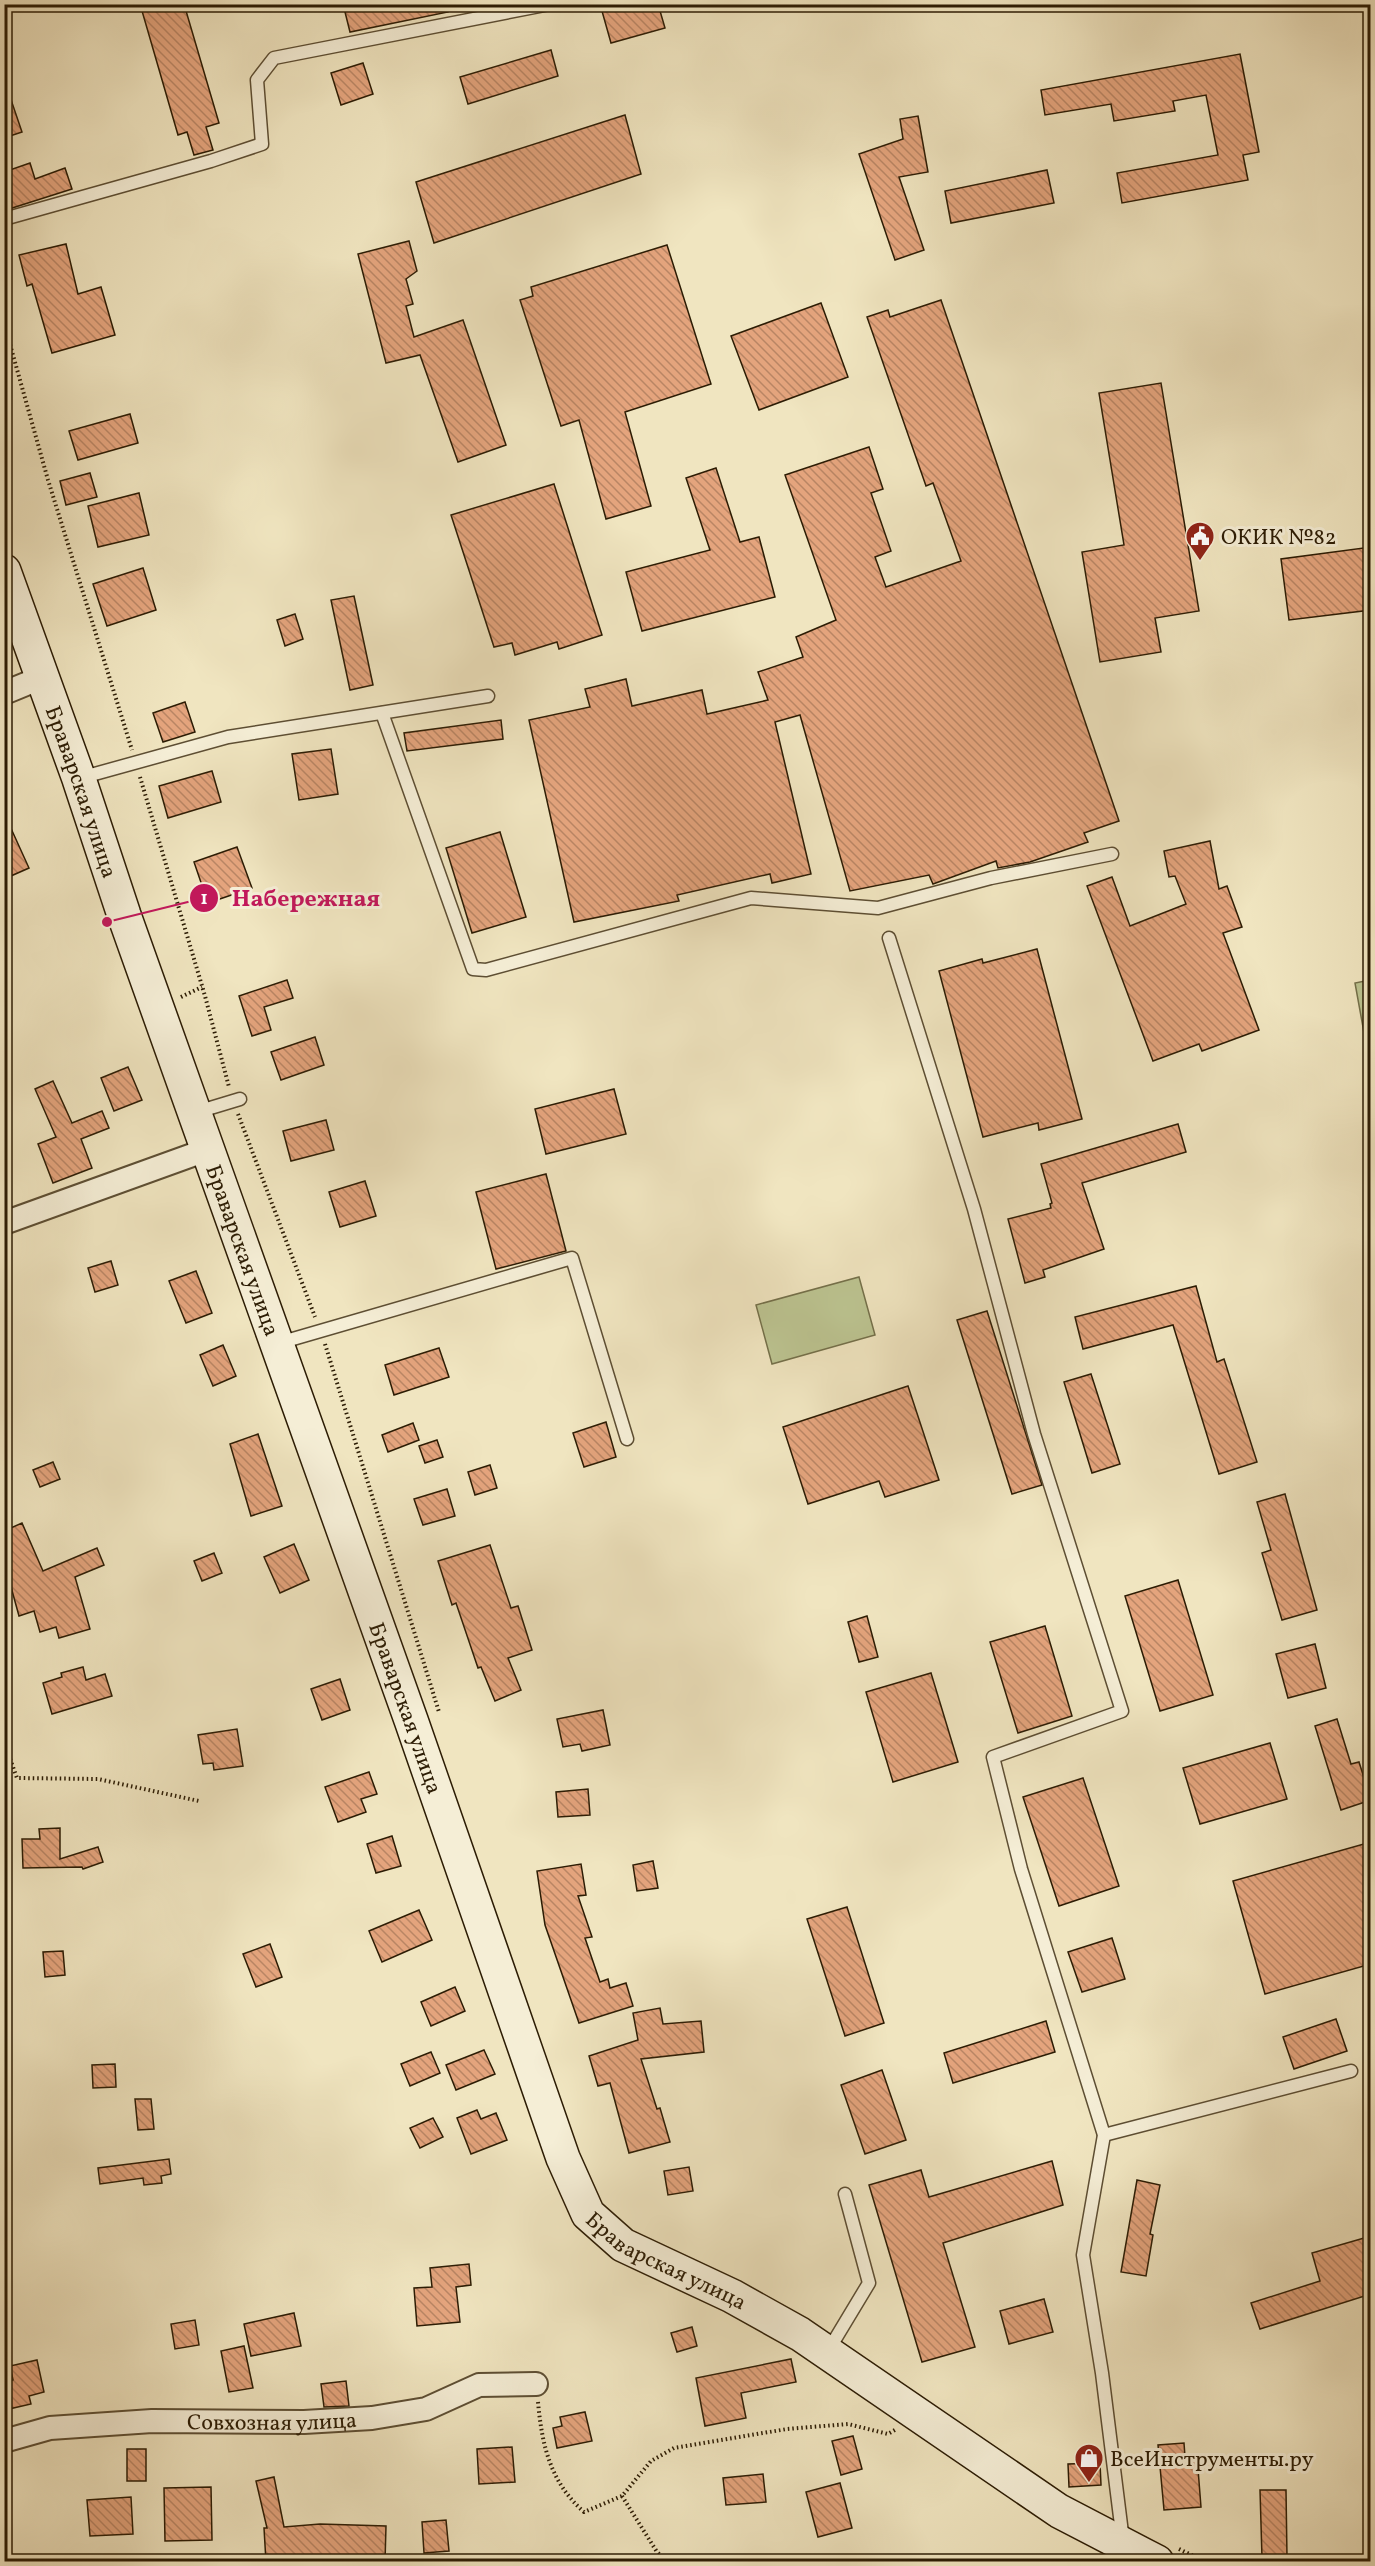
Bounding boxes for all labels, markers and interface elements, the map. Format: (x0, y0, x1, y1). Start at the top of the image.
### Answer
public building icon: ОКИК №82 (1184, 520, 1216, 562)
place label: ОКИК №82 (1221, 523, 1337, 554)
street label: Браварская улица (36, 702, 124, 882)
callout: Набережная (189, 877, 392, 919)
text: Набережная (232, 883, 380, 917)
text: 1 (200, 887, 208, 912)
street label: Браварская улица (196, 1161, 286, 1341)
street label: Браварская улица (359, 1619, 449, 1799)
street label: Браварская улица (578, 2206, 752, 2319)
street label: Совхозная улица (187, 2406, 358, 2440)
shop icon: ВсеИнструменты.ру (1073, 2442, 1105, 2484)
place label: ВсеИнструменты.ру (1110, 2445, 1314, 2476)

